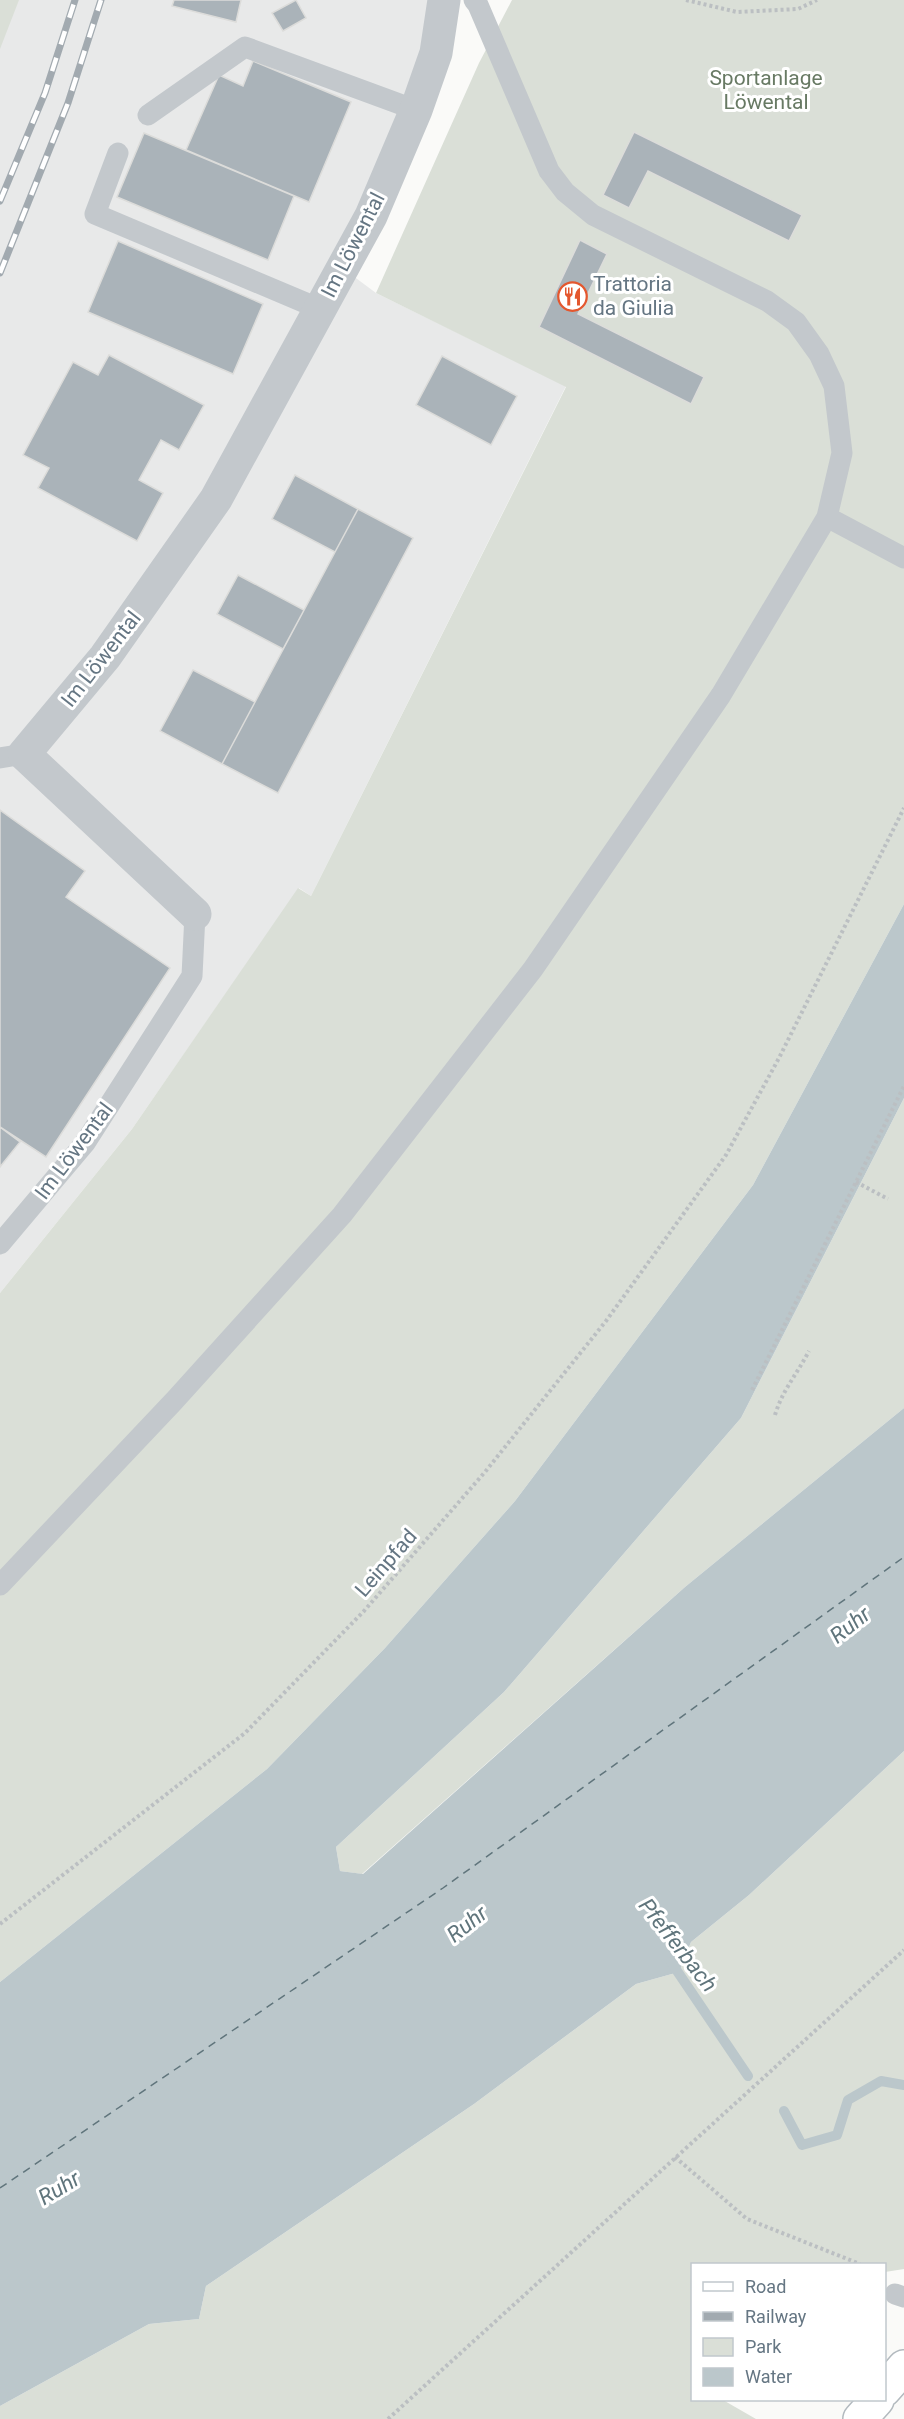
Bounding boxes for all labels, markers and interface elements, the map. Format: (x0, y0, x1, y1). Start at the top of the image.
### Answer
park label: Sportanlage Löwental (709, 66, 823, 114)
street label: Im Löwental (316, 189, 390, 301)
place label: Trattoria da Giulia (593, 272, 674, 320)
restaurant icon: Trattoria da Giulia (556, 280, 588, 312)
street label: Im Löwental (56, 606, 146, 712)
street label: Im Löwental (30, 1098, 118, 1204)
street label: Leinpfad (350, 1524, 422, 1602)
water label: Ruhr (825, 1601, 876, 1648)
water label: Pfefferbach (634, 1893, 722, 1997)
water label: Ruhr (442, 1900, 493, 1947)
water label: Ruhr (34, 2166, 85, 2210)
legend (691, 2263, 886, 2401)
text: Road (745, 2276, 786, 2297)
text: Railway (745, 2306, 807, 2327)
text: Park (745, 2336, 782, 2357)
text: Water (745, 2366, 792, 2387)

